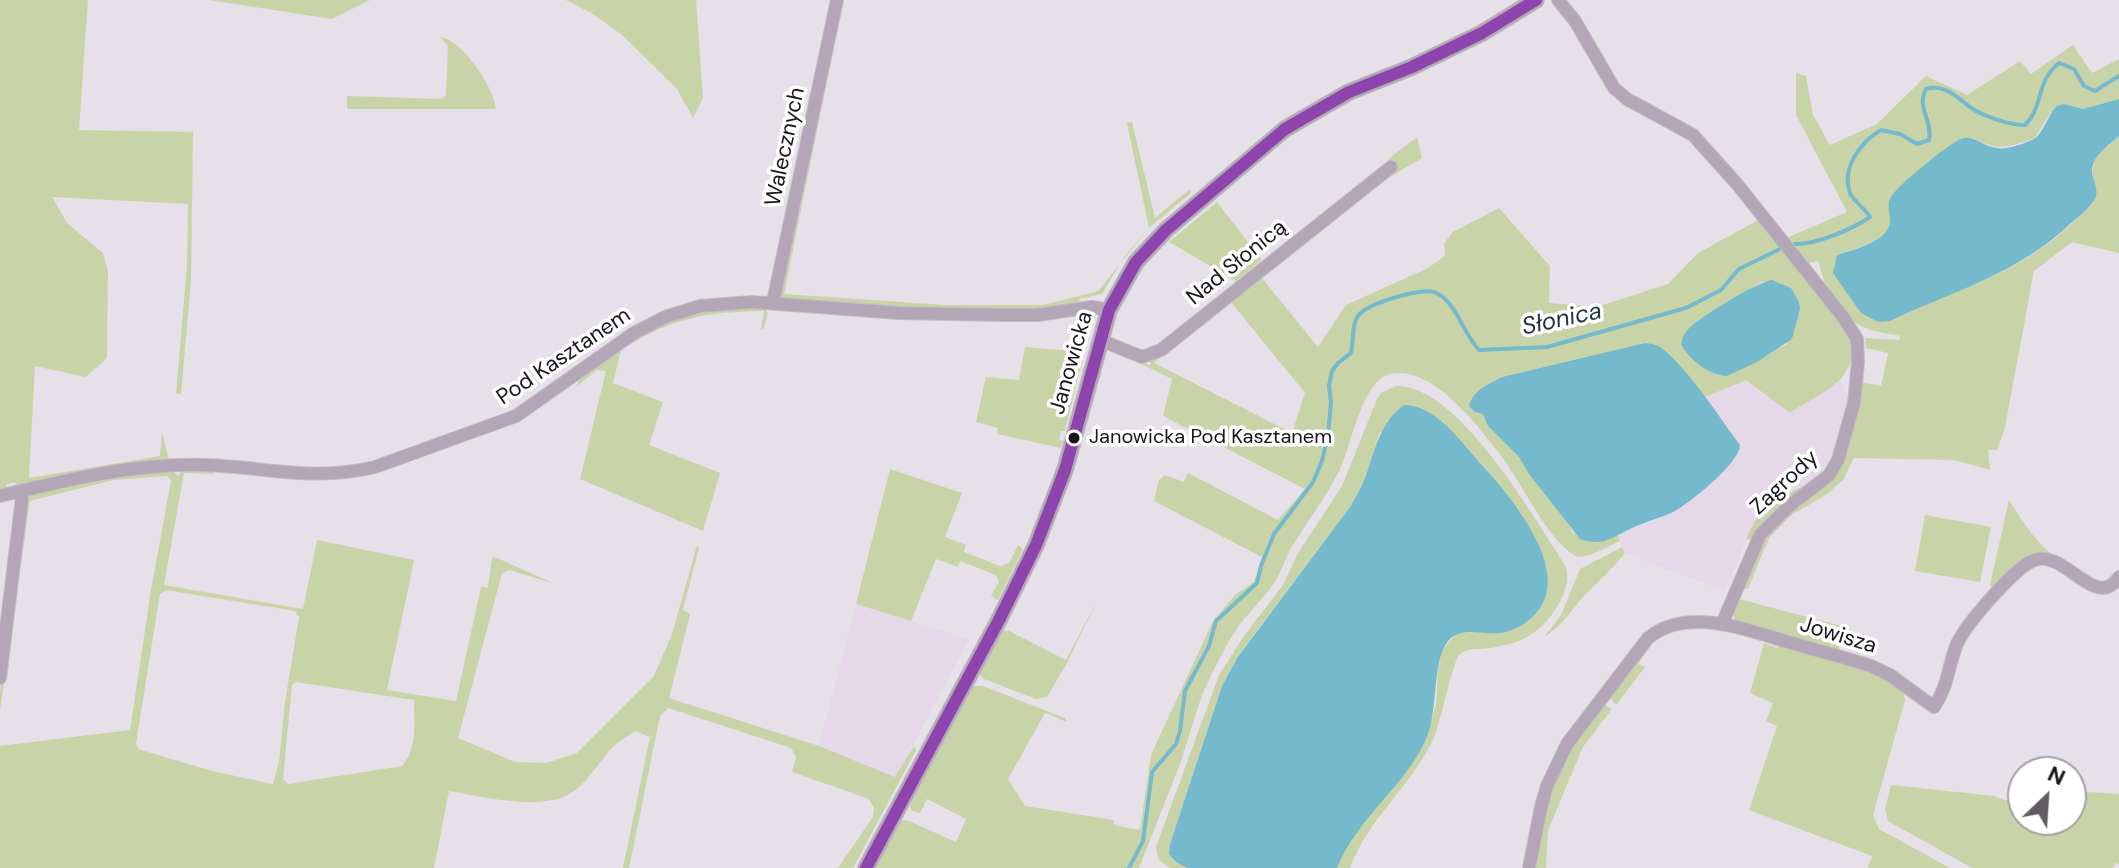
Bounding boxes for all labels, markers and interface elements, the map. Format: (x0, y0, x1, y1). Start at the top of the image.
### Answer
street label: Walecznych (761, 85, 811, 209)
street label: Nad Słonicą (1182, 215, 1292, 311)
water label: Słonica (1519, 298, 1605, 342)
street label: Pod Kasztanem (492, 303, 636, 411)
street label: Janowicka (1045, 308, 1099, 418)
place label: Janowicka Pod Kasztanem (1089, 426, 1332, 450)
marker: Janowicka Pod Kasztanem (1066, 430, 1082, 446)
street label: Zagrody (1746, 445, 1824, 521)
street label: Jowisza (1796, 612, 1880, 660)
north arrow (2007, 756, 2087, 836)
text: N (2043, 759, 2070, 792)

